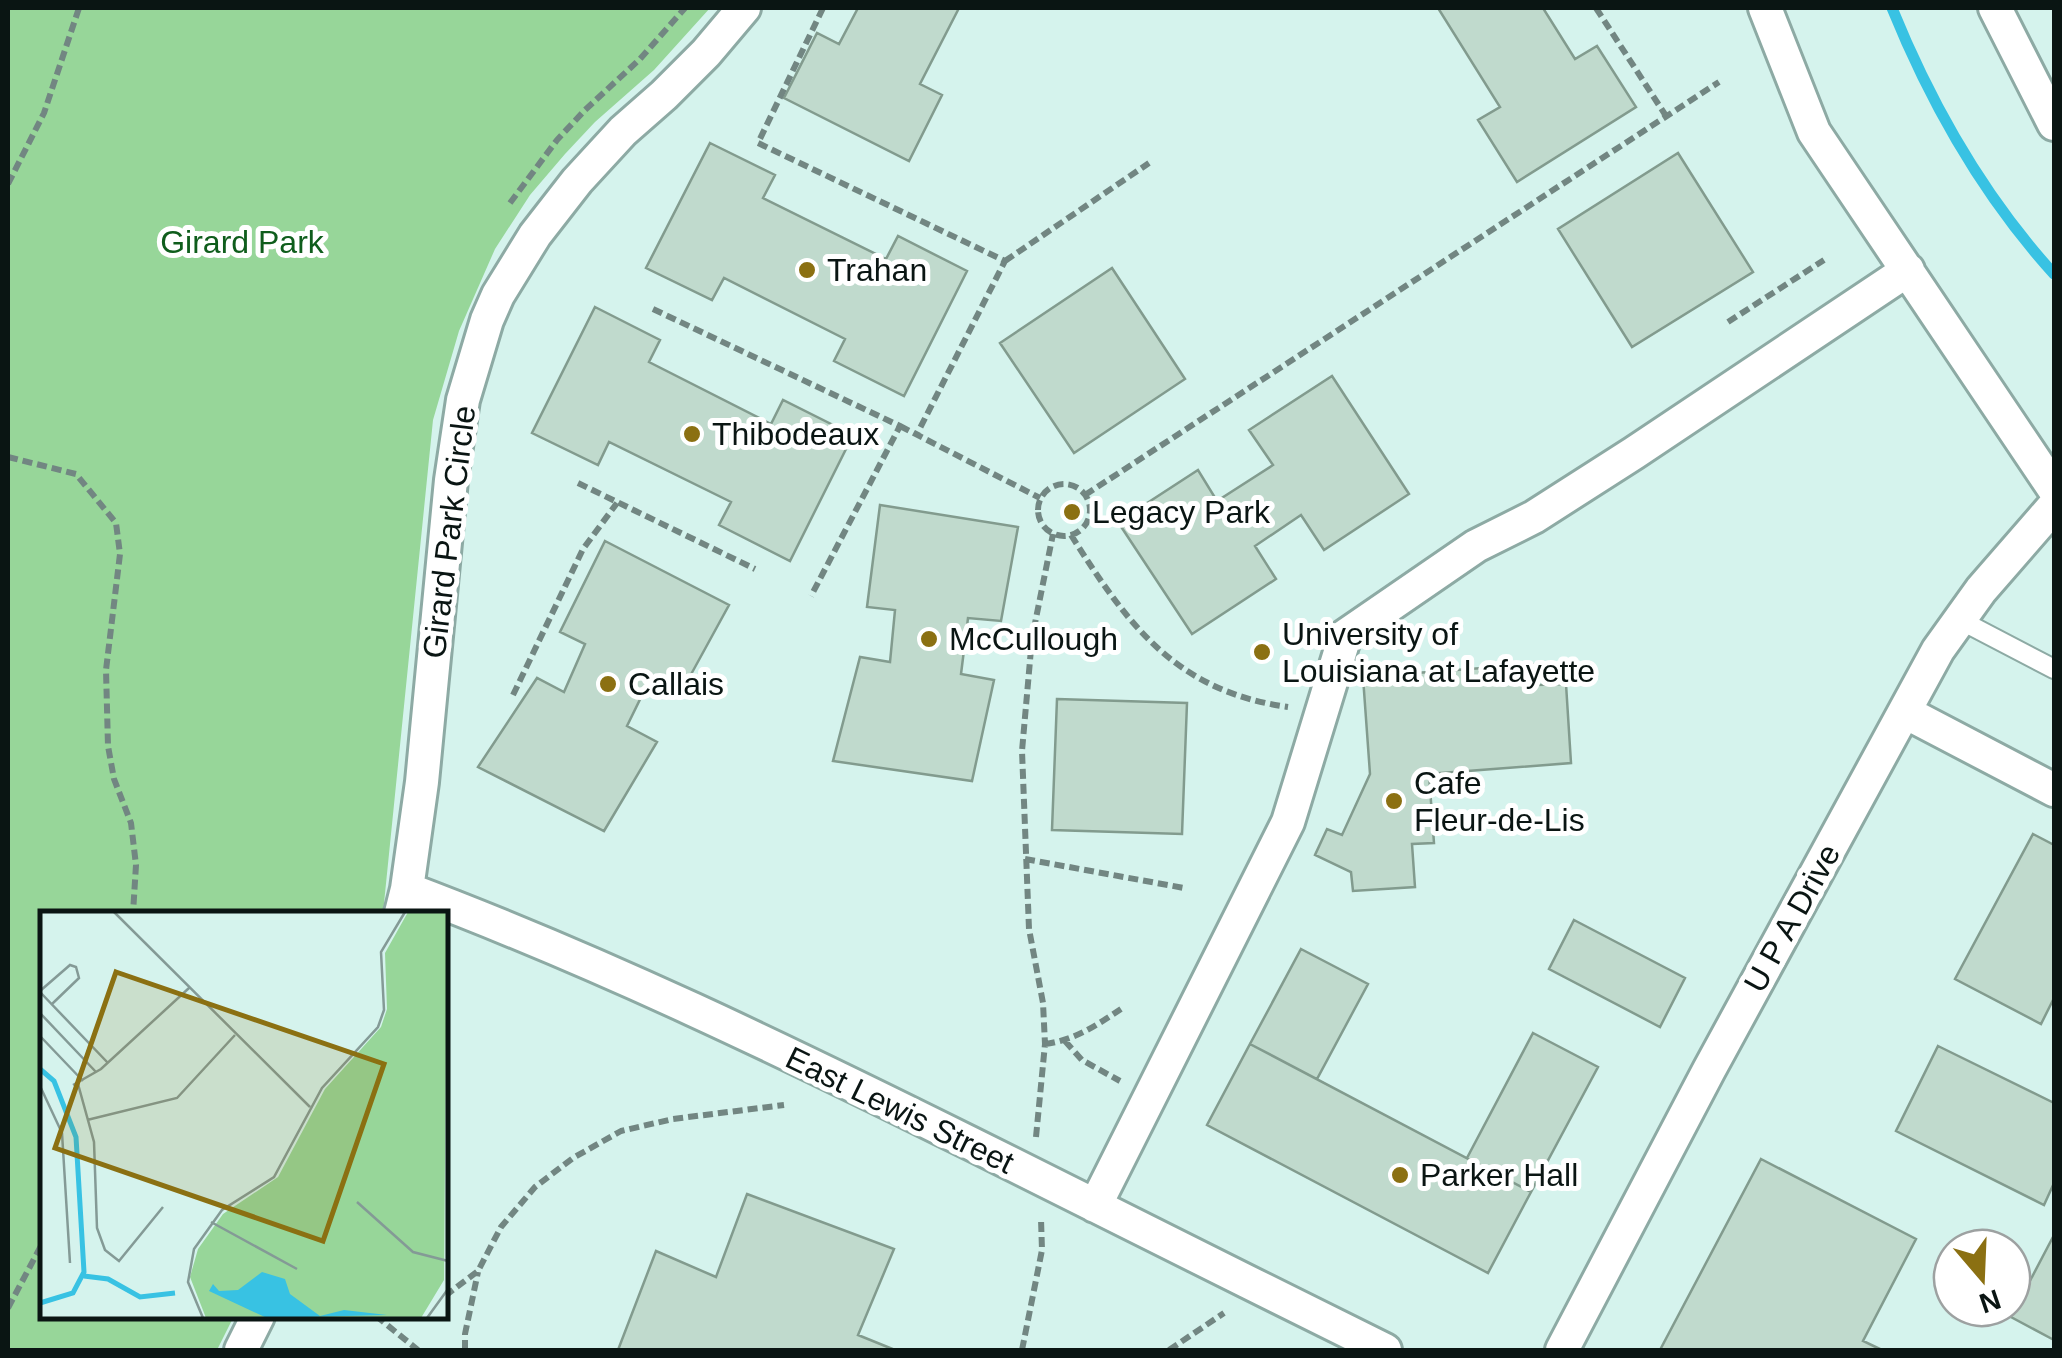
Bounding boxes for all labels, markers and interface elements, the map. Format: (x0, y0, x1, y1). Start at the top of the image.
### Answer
park label: Girard Park (160, 224, 325, 260)
place label: Trahan (827, 252, 927, 288)
marker: Trahan (796, 259, 818, 281)
street label: Girard Park Circle (416, 404, 482, 660)
place label: Thibodeaux (712, 416, 879, 452)
marker: Thibodeaux (681, 423, 703, 445)
place label: Legacy Park (1092, 494, 1271, 530)
marker: Legacy Park (1061, 501, 1083, 523)
place label: University of Louisiana at Lafayette (1282, 616, 1595, 689)
place label: McCullough (949, 621, 1118, 657)
marker: McCullough (918, 628, 940, 650)
marker: University of Louisiana at Lafayette (1251, 641, 1273, 663)
place label: Callais (628, 666, 724, 702)
marker: Callais (597, 673, 619, 695)
place label: Cafe Fleur-de-Lis (1414, 765, 1585, 838)
marker: Cafe Fleur-de-Lis (1383, 790, 1405, 812)
street label: U P A Drive (1737, 838, 1847, 998)
inset map (40, 911, 448, 1318)
street label: East Lewis Street (780, 1039, 1020, 1181)
place label: Parker Hall (1420, 1157, 1578, 1193)
marker: Parker Hall (1389, 1164, 1411, 1186)
north arrow (1932, 1228, 2032, 1328)
text: N (1975, 1283, 2005, 1319)

